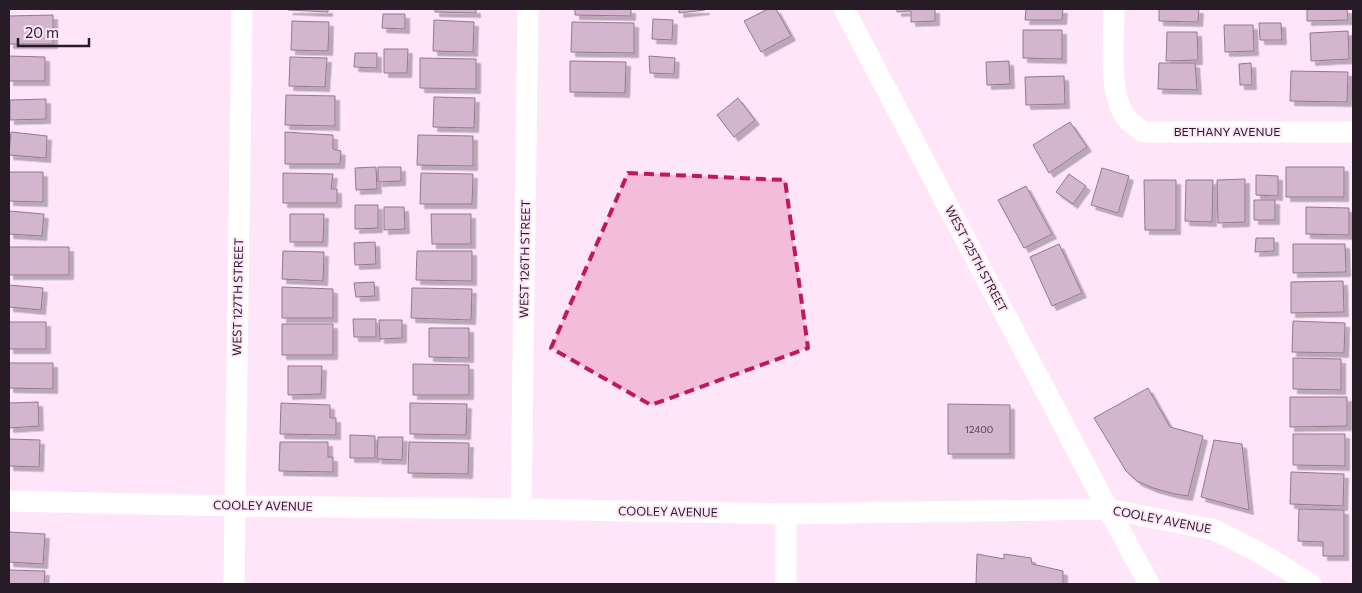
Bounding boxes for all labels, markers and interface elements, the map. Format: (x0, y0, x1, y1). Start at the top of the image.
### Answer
scale bar (18, 15, 89, 47)
text: 20 m (25, 23, 59, 41)
street label: BETHANY AVENUE (1174, 124, 1280, 138)
street label: WEST 126TH STREET (516, 199, 532, 318)
street label: WEST 125TH STREET (943, 203, 1011, 314)
street label: WEST 127TH STREET (229, 238, 245, 356)
house number: 12400 (965, 423, 993, 435)
street label: COOLEY AVENUE (213, 497, 313, 513)
street label: COOLEY AVENUE (618, 503, 718, 519)
street label: COOLEY AVENUE (1112, 503, 1212, 535)

